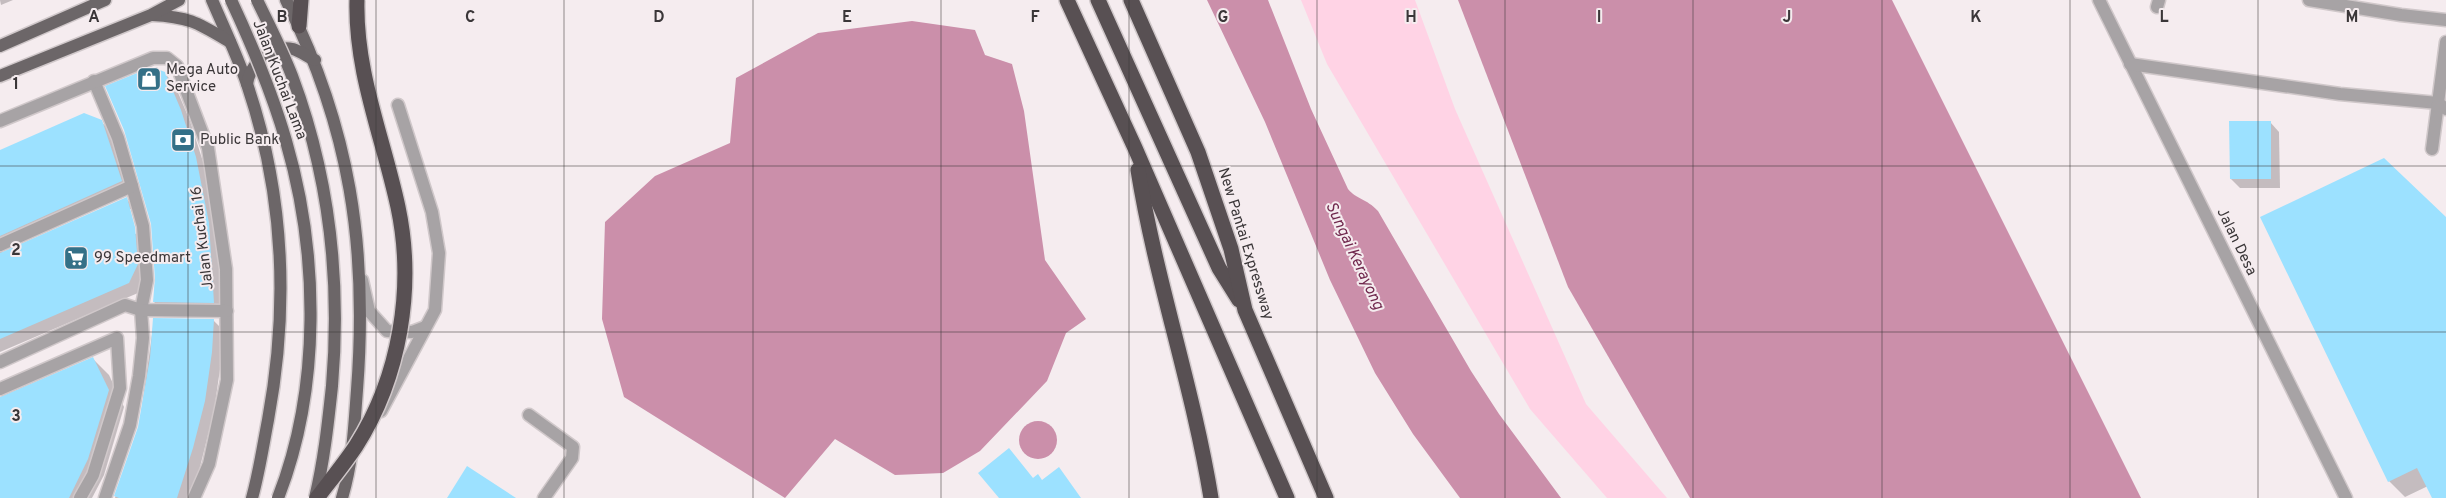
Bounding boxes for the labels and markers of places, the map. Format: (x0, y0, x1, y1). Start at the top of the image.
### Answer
place label: Mega Auto Service (166, 61, 238, 97)
shop icon: Mega Auto Service (136, 66, 162, 92)
bank icon: Public Bank (170, 127, 196, 153)
place label: Public Bank (200, 131, 279, 150)
supermarket icon: 99 Speedmart (63, 245, 89, 271)
place label: 99 Speedmart (94, 249, 191, 268)

